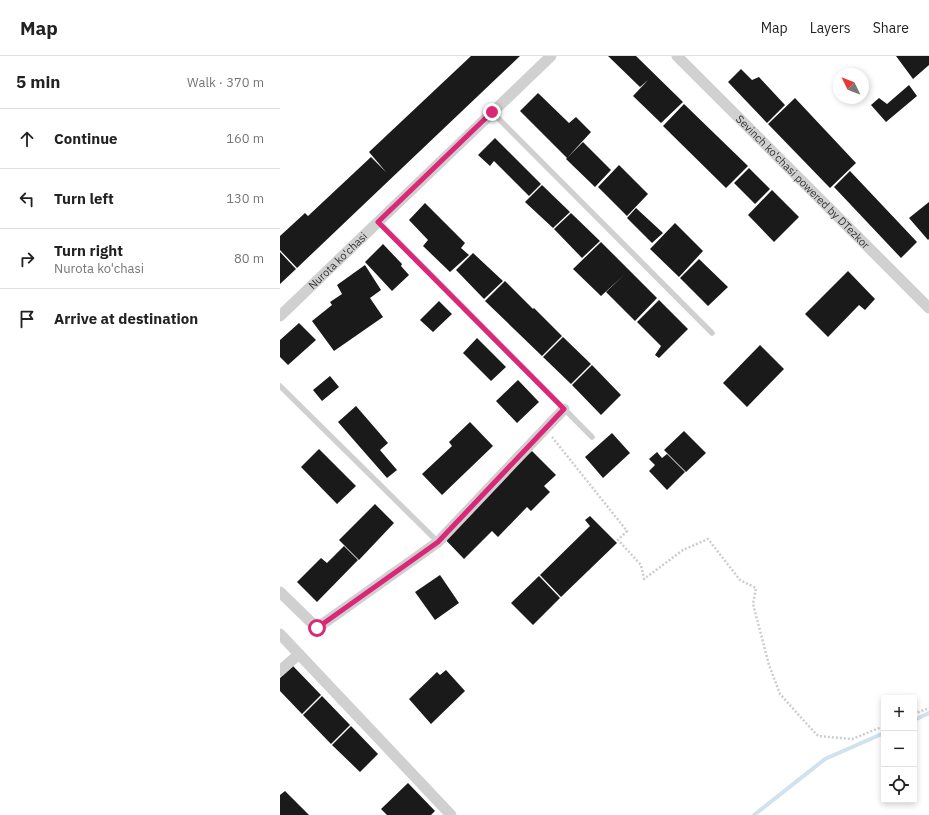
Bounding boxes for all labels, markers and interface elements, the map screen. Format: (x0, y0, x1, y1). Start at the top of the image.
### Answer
text: Map (20, 16, 58, 40)
text: Map (761, 19, 788, 37)
text: Layers (810, 19, 851, 37)
text: Share (873, 19, 909, 37)
north arrow (833, 68, 869, 104)
text: 5 min (16, 71, 60, 93)
text: Walk · 370 m (187, 74, 264, 91)
route end (483, 103, 501, 121)
street label: Sevinch ko'chasi powered by DTezkor (733, 112, 873, 252)
icon: ahead (16, 128, 38, 150)
text: Continue (54, 129, 118, 148)
text: 160 m (226, 130, 264, 147)
icon: left (16, 188, 38, 210)
text: Turn left (54, 189, 114, 208)
text: 130 m (226, 190, 264, 207)
street label: Nurota ko'chasi (305, 229, 370, 292)
text: Turn right (54, 241, 123, 260)
icon: right (16, 248, 38, 270)
text: 80 m (234, 250, 264, 267)
text: Nurota ko'chasi (54, 260, 144, 277)
icon: arrive (16, 308, 38, 330)
text: Arrive at destination (54, 309, 198, 328)
route start (308, 619, 326, 637)
map controls (881, 695, 917, 803)
button: + (881, 695, 917, 731)
button: − (881, 731, 917, 767)
button: locate (881, 767, 917, 803)

